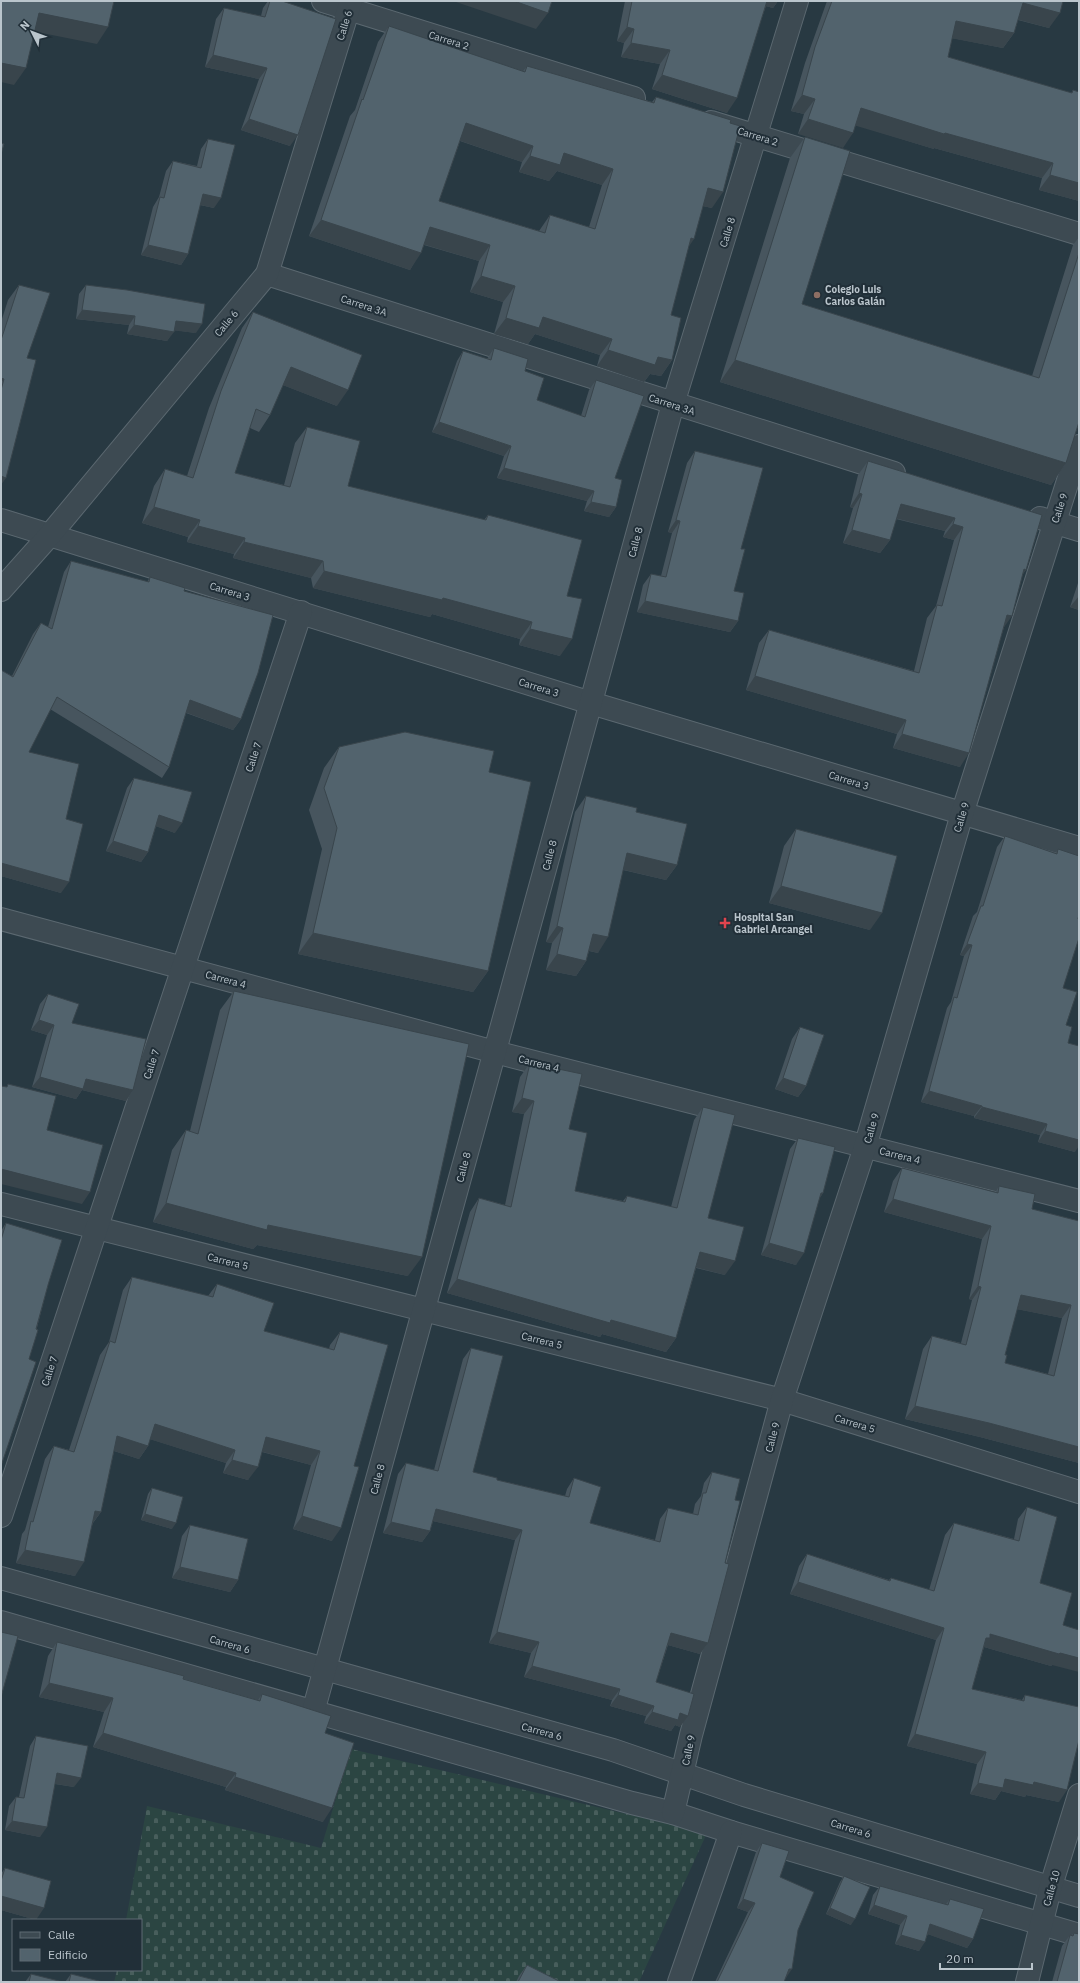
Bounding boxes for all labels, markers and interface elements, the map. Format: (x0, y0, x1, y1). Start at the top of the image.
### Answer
street label: Calle 6 (334, 9, 355, 42)
north arrow (12, 12, 52, 52)
text: N (17, 18, 32, 33)
street label: Carrera 2 (427, 28, 471, 53)
street label: Carrera 2 (736, 124, 780, 149)
street label: Calle 8 (717, 216, 738, 249)
place label: Colegio Luis Carlos Galán (825, 283, 885, 308)
marker: Colegio Luis Carlos Galán (812, 290, 822, 300)
street label: Carrera 3A (339, 292, 389, 319)
street label: Calle 6 (212, 307, 241, 339)
street label: Carrera 3A (647, 391, 697, 418)
street label: Calle 9 (1049, 492, 1070, 525)
street label: Calle 8 (625, 526, 646, 559)
street label: Carrera 3 (208, 579, 252, 604)
street label: Carrera 3 (517, 675, 561, 700)
street label: Calle 7 (243, 741, 264, 774)
street label: Carrera 3 (827, 768, 871, 793)
street label: Calle 9 (951, 801, 972, 834)
street label: Calle 8 (539, 839, 560, 872)
place label: Hospital San Gabriel Arcangel (734, 911, 813, 936)
marker: Hospital San Gabriel Arcangel (719, 917, 731, 929)
street label: Carrera 4 (204, 968, 248, 991)
street label: Calle 7 (141, 1048, 162, 1081)
street label: Carrera 4 (517, 1052, 561, 1075)
street label: Calle 9 (861, 1112, 882, 1145)
street label: Carrera 4 (878, 1144, 922, 1167)
street label: Calle 8 (453, 1151, 474, 1184)
street label: Carrera 5 (206, 1250, 250, 1273)
street label: Carrera 5 (520, 1329, 564, 1352)
street label: Calle 7 (39, 1355, 60, 1388)
street label: Carrera 5 (833, 1411, 877, 1436)
street label: Calle 9 (762, 1421, 783, 1454)
street label: Calle 8 (367, 1463, 388, 1496)
street label: Carrera 6 (208, 1632, 252, 1656)
street label: Carrera 6 (520, 1720, 564, 1743)
street label: Calle 9 (679, 1734, 698, 1767)
street label: Carrera 6 (829, 1816, 873, 1841)
street label: Calle 10 (1040, 1869, 1063, 1908)
legend (12, 1919, 142, 1971)
text: Calle (48, 1927, 75, 1942)
scale bar (940, 1945, 1032, 1971)
text: Edificio (48, 1947, 88, 1962)
text: 20 m (946, 1951, 974, 1966)

